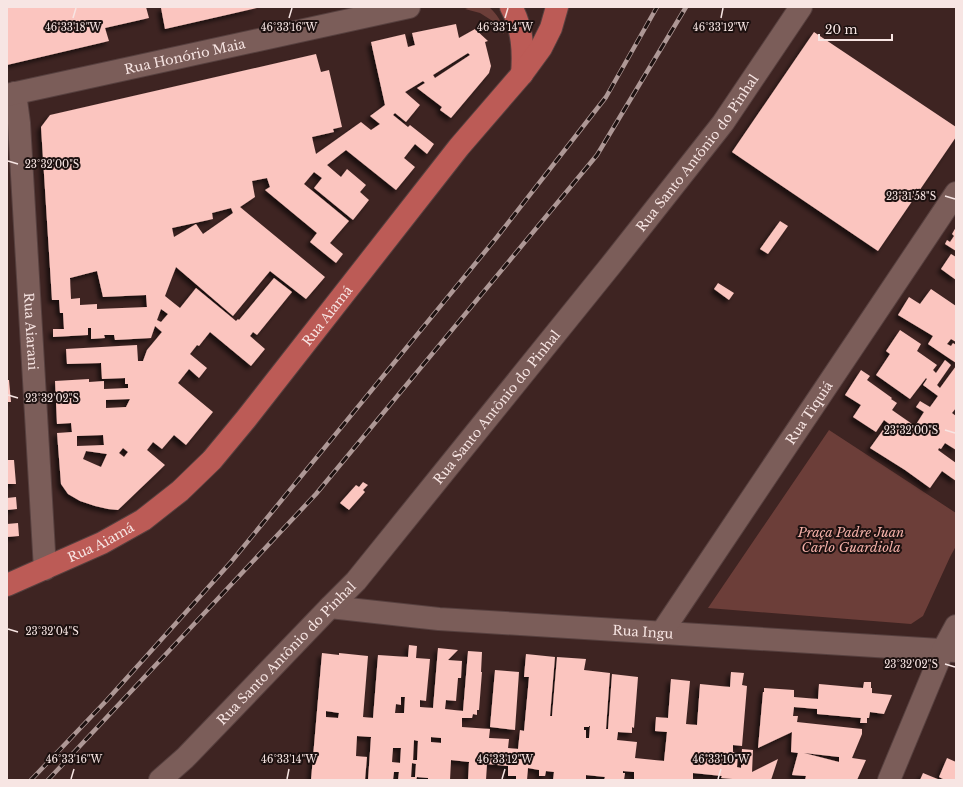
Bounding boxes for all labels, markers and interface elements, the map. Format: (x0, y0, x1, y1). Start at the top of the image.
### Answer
scale bar (819, 16, 892, 42)
text: 46°33'18"W (45, 21, 101, 34)
text: 46°33'16"W (261, 21, 318, 34)
text: 46°33'14"W (477, 21, 533, 34)
text: 46°33'12"W (693, 21, 749, 34)
text: 20 m (825, 22, 857, 37)
street label: Rua Honório Maia (123, 34, 248, 78)
street label: Rua Santo Antônio do Pinhal (632, 71, 762, 235)
text: 23°32'00"S (25, 158, 79, 171)
text: 23°31'58"S (886, 190, 936, 203)
street label: Rua Aiamá (298, 281, 356, 349)
street label: Rua Aiarani (20, 292, 42, 371)
street label: Rua Santo Antônio do Pinhal (429, 327, 564, 487)
street label: Rua Tiquiá (782, 377, 837, 448)
text: 23°32'02"S (25, 392, 79, 405)
text: 23°32'00"S (884, 424, 938, 437)
street label: Rua Aiamá (65, 518, 138, 566)
park label: Praça Padre Juan Carlo Guardiola (797, 524, 904, 556)
street label: Rua Santo Antônio do Pinhal (213, 578, 359, 728)
street label: Rua Ingu (612, 621, 674, 642)
text: 23°32'04"S (25, 625, 79, 638)
text: 23°32'02"S (884, 658, 938, 671)
text: 46°33'16"W (46, 753, 103, 766)
text: 46°33'14"W (261, 753, 317, 766)
text: 46°33'12"W (477, 753, 533, 766)
text: 46°33'10"W (692, 753, 750, 766)

